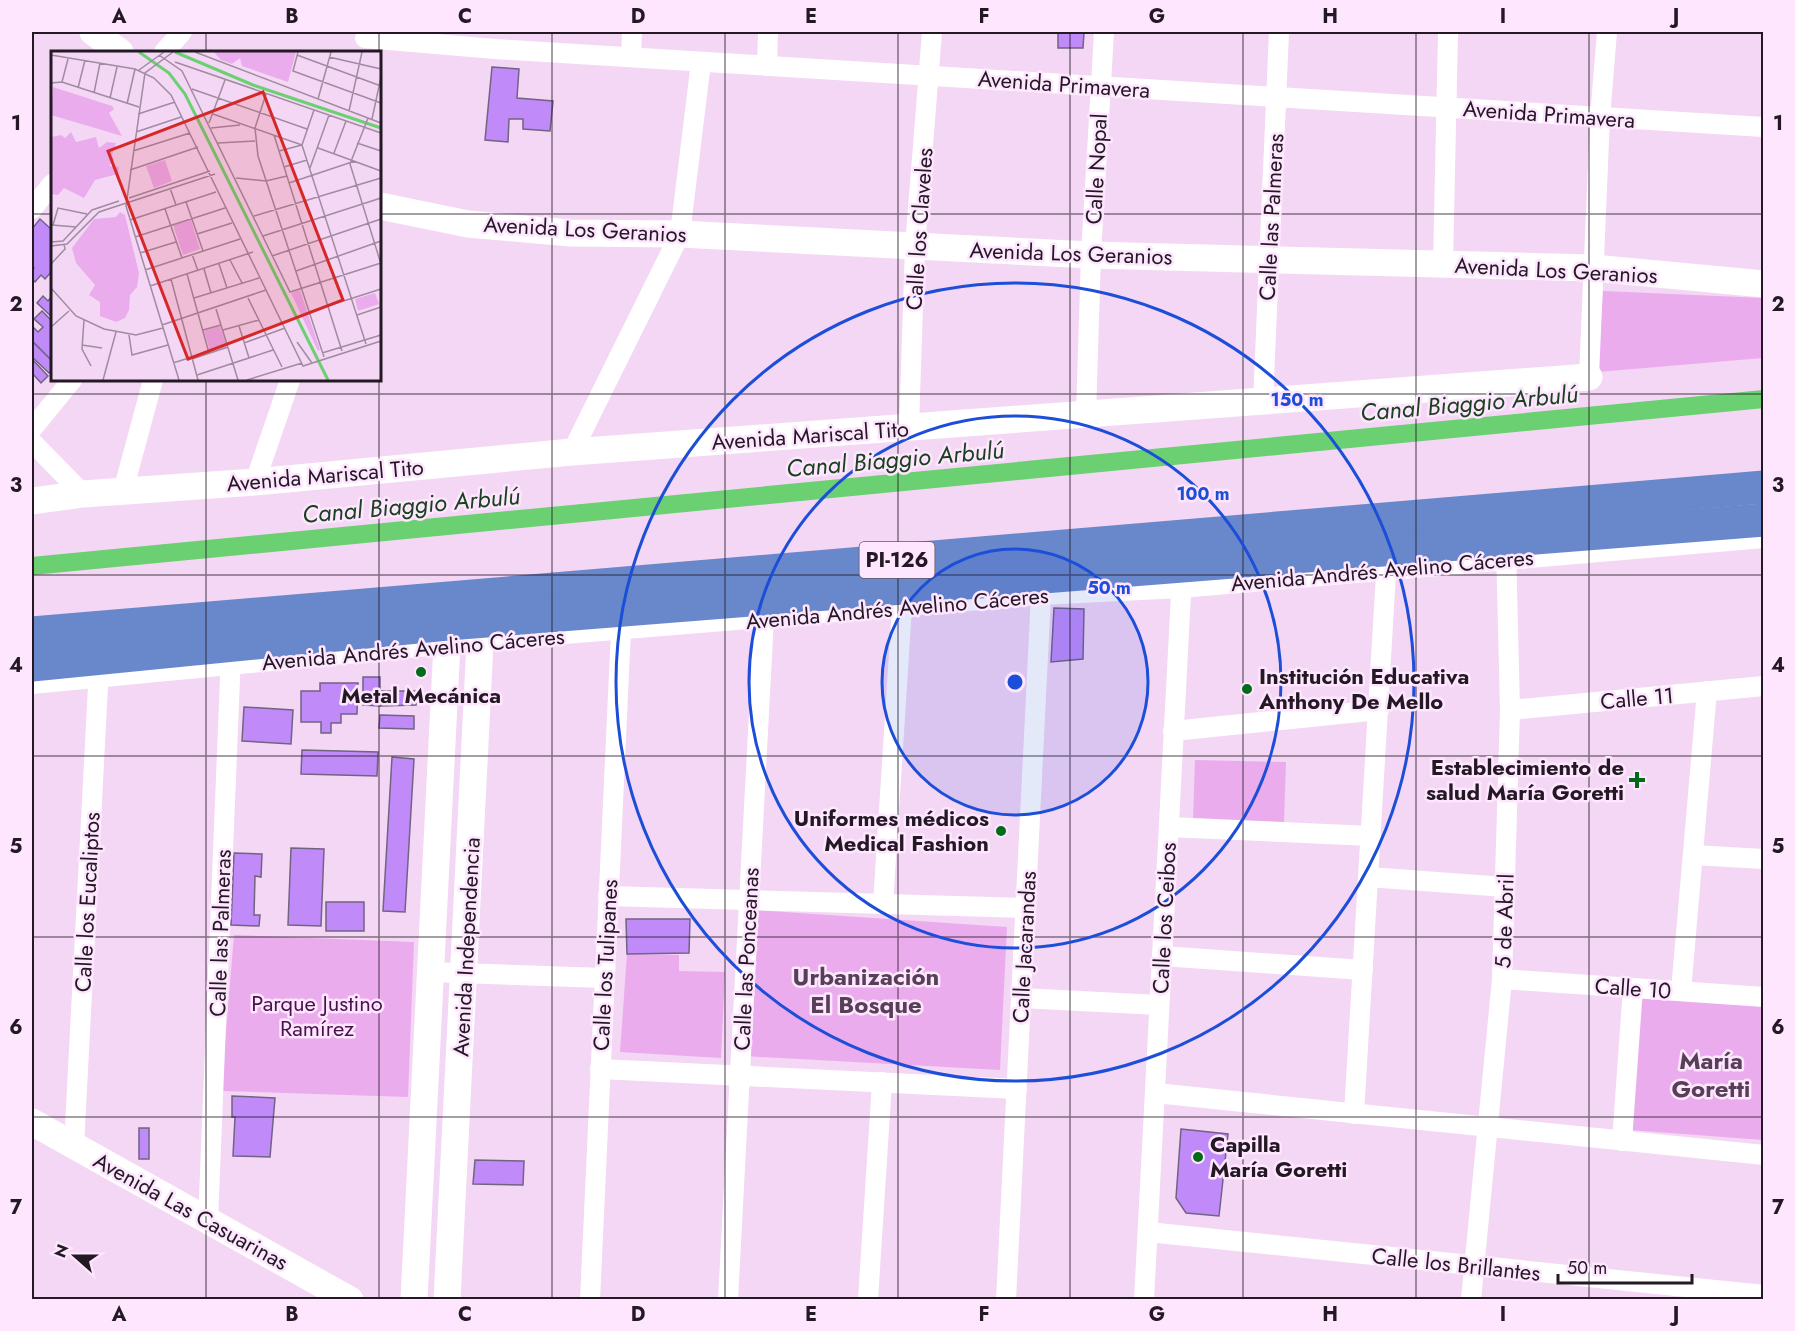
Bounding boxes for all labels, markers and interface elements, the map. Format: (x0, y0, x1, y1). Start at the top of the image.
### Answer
text: A (111, 2, 127, 31)
text: B (285, 2, 299, 31)
text: C (458, 2, 472, 31)
text: D (631, 2, 645, 31)
text: E (805, 2, 817, 31)
text: F (978, 2, 990, 31)
text: G (1149, 2, 1165, 31)
text: H (1322, 2, 1338, 31)
text: I (1500, 2, 1506, 31)
text: J (1669, 2, 1679, 31)
inset map (51, 51, 381, 381)
street label: Avenida Primavera (977, 62, 1151, 106)
street label: Avenida Primavera (1462, 92, 1636, 136)
text: 1 (11, 109, 21, 138)
text: 1 (1773, 109, 1783, 138)
street label: Calle Nopal (1077, 113, 1115, 225)
street label: Calle las Palmeras (1251, 132, 1291, 301)
street label: Calle los Claveles (897, 147, 941, 311)
street label: Avenida Los Geranios (483, 208, 687, 250)
street label: Avenida Los Geranios (969, 233, 1173, 273)
street label: Avenida Los Geranios (1454, 249, 1658, 291)
text: 2 (9, 290, 23, 319)
text: 2 (1771, 290, 1785, 319)
water label: Canal Biaggio Arbulú (1359, 376, 1579, 430)
text: 150 m (1271, 387, 1323, 413)
street label: Avenida Mariscal Tito (710, 412, 910, 458)
water label: Canal Biaggio Arbulú (785, 432, 1005, 486)
street label: Avenida Mariscal Tito (225, 450, 425, 500)
text: 3 (10, 471, 22, 500)
text: 3 (1772, 471, 1784, 500)
water label: Canal Biaggio Arbulú (301, 478, 521, 532)
text: 100 m (1176, 481, 1230, 507)
street label: Avenida Andrés Avelino Cáceres (1229, 541, 1535, 599)
road number: PI-126 (860, 542, 934, 578)
text: 50 m (1087, 575, 1131, 601)
street label: Avenida Andrés Avelino Cáceres (744, 579, 1050, 637)
street label: Avenida Andrés Avelino Cáceres (260, 620, 566, 678)
text: 4 (9, 651, 23, 680)
text: 4 (1771, 651, 1785, 680)
place label: Institución Educativa Anthony De Mello (1258, 660, 1469, 717)
marker: Metal Mecánica (414, 665, 428, 679)
centre of rings (1005, 672, 1025, 692)
place label: Metal Mecánica (341, 679, 501, 711)
street label: Calle 11 (1599, 679, 1675, 717)
marker: Institución Educativa Anthony De Mello (1240, 682, 1254, 696)
place label: Establecimiento de salud María Goretti (1426, 751, 1624, 808)
marker: Establecimiento de salud María Goretti (1628, 771, 1646, 789)
place label: Uniformes médicos Medical Fashion (794, 802, 989, 859)
street label: Calle los Eucaliptos (66, 811, 108, 993)
marker: Uniformes médicos Medical Fashion (994, 824, 1008, 838)
text: 5 (10, 832, 23, 861)
text: 5 (1772, 832, 1785, 861)
street label: Avenida Independencia (444, 837, 488, 1057)
street label: Calle los Ceibos (1144, 841, 1184, 995)
street label: Calle las Palmeras (201, 849, 239, 1017)
street label: Calle las Ponceanas (725, 867, 767, 1051)
street label: Calle Jacarandas (1004, 870, 1044, 1024)
street label: 5 de Abril (1486, 873, 1522, 969)
street label: Calle los Tulipanes (585, 878, 625, 1052)
district label: Urbanización El Bosque (793, 959, 939, 1022)
street label: Calle 10 (1594, 969, 1672, 1007)
park label: Parque Justino Ramírez (251, 987, 383, 1044)
text: 6 (9, 1013, 23, 1042)
text: 6 (1771, 1013, 1785, 1042)
district label: María Goretti (1672, 1043, 1750, 1106)
place label: Capilla María Goretti (1210, 1128, 1347, 1185)
street label: Avenida Las Casuarinas (88, 1144, 294, 1278)
marker: Capilla María Goretti (1191, 1150, 1205, 1164)
text: 7 (10, 1193, 23, 1222)
text: 7 (1772, 1193, 1785, 1222)
north arrow (45, 1226, 105, 1286)
street label: Calle los Brillantes (1370, 1239, 1542, 1289)
text: N (48, 1241, 74, 1261)
scale bar (1558, 1247, 1692, 1285)
text: 50 m (1567, 1255, 1607, 1281)
text: A (111, 1300, 127, 1329)
text: B (285, 1300, 299, 1329)
text: C (458, 1300, 472, 1329)
text: D (631, 1300, 645, 1329)
text: E (805, 1300, 817, 1329)
text: F (978, 1300, 990, 1329)
text: G (1149, 1300, 1165, 1329)
text: H (1322, 1300, 1338, 1329)
text: I (1500, 1300, 1506, 1329)
text: J (1669, 1300, 1679, 1329)

